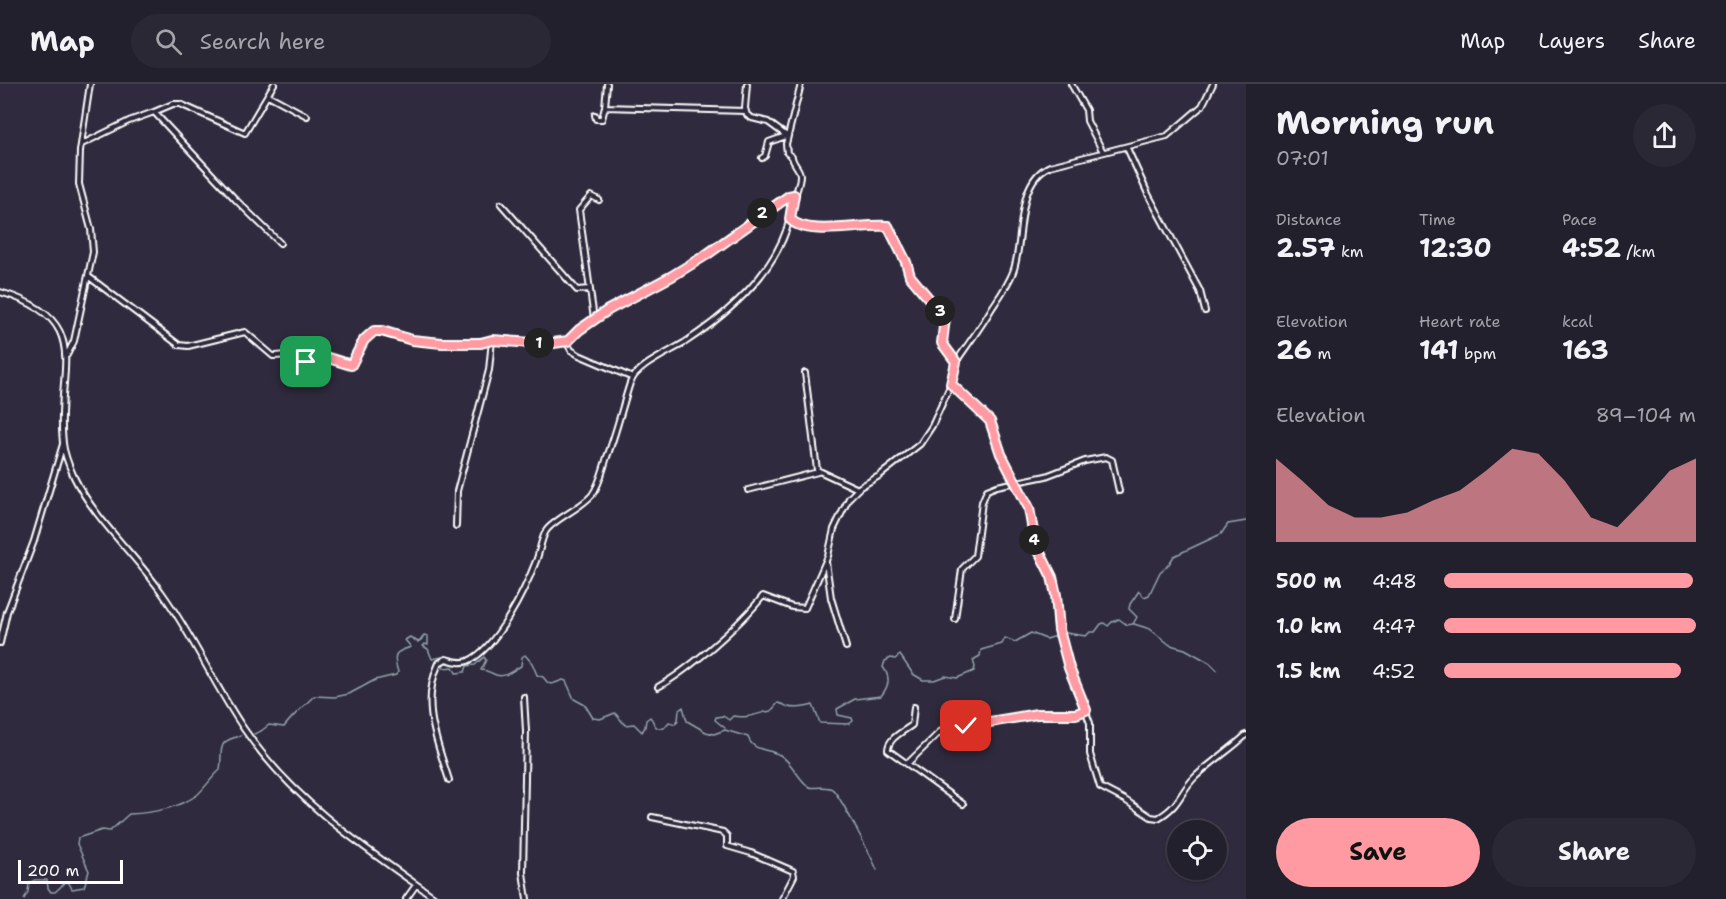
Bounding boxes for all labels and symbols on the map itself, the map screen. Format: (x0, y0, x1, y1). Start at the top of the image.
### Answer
pin: 2 (747, 198, 777, 228)
pin: 3 (925, 296, 955, 326)
pin: 1 (524, 328, 554, 358)
pin (280, 336, 331, 387)
pin: 4 (1019, 525, 1049, 555)
pin (940, 700, 991, 751)
scale bar (18, 857, 123, 884)

